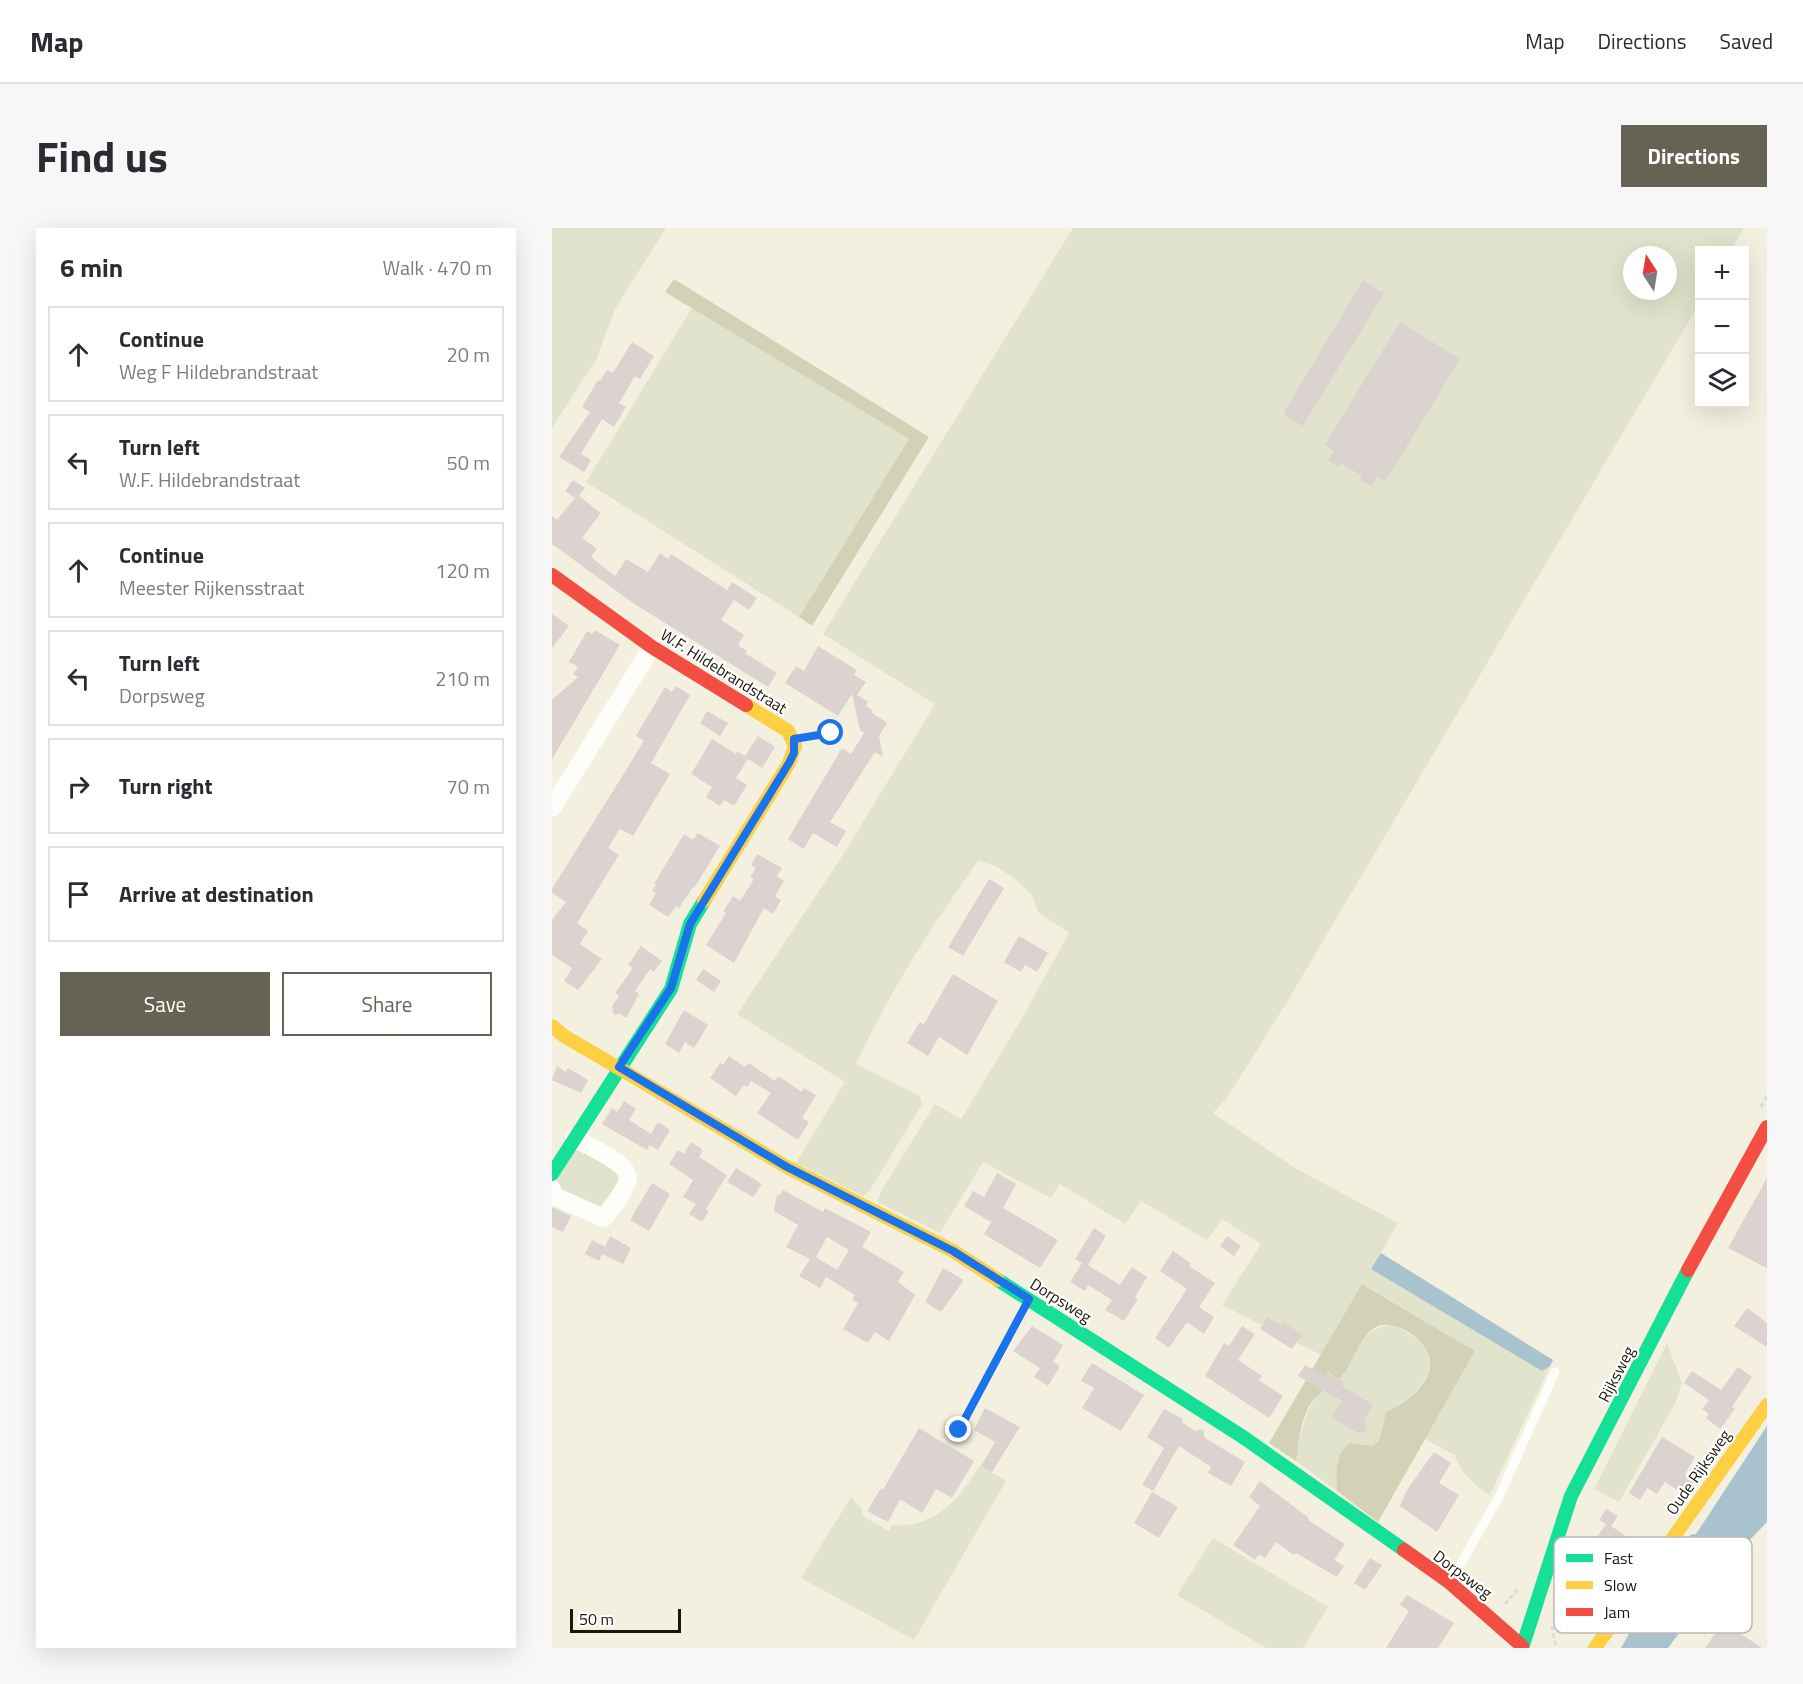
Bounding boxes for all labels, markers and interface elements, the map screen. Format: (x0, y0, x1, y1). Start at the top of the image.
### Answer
text: Map (30, 20, 84, 63)
text: Map (1525, 25, 1565, 57)
text: Directions (1598, 25, 1687, 57)
text: Saved (1720, 25, 1773, 57)
text: Find us (36, 124, 168, 188)
button: Directions (1621, 125, 1767, 187)
north arrow (1623, 246, 1677, 300)
map controls (1695, 246, 1749, 408)
button: + (1695, 246, 1749, 300)
text: 6 min (60, 248, 123, 287)
text: Walk · 470 m (383, 252, 492, 283)
button: − (1695, 300, 1749, 354)
text: Continue (119, 322, 204, 356)
icon: ahead (62, 338, 95, 371)
text: 20 m (446, 339, 490, 370)
button: layers (1695, 354, 1749, 408)
text: Weg F Hildebrandstraat (119, 356, 318, 387)
text: Turn left (119, 430, 200, 464)
icon: left (62, 446, 95, 479)
text: 50 m (446, 447, 490, 478)
text: W.F. Hildebrandstraat (119, 464, 300, 495)
text: Continue (119, 538, 204, 572)
icon: ahead (62, 554, 95, 587)
text: 120 m (435, 555, 490, 586)
text: Meester Rijkensstraat (119, 572, 304, 603)
street label: W.F. Hildebrandstraat (656, 622, 792, 720)
text: Turn left (119, 646, 200, 680)
icon: left (62, 662, 95, 695)
text: 210 m (435, 663, 490, 694)
text: Dorpsweg (119, 680, 205, 711)
route start (817, 719, 843, 745)
text: Turn right (119, 769, 213, 803)
icon: right (62, 770, 95, 803)
text: 70 m (446, 771, 490, 802)
text: Arrive at destination (119, 877, 314, 911)
icon: arrive (62, 878, 95, 911)
button: Save (60, 972, 270, 1036)
button: Share (282, 972, 492, 1036)
street label: Dorpsweg (1026, 1272, 1096, 1328)
street label: Rijksweg (1592, 1342, 1640, 1406)
route end (945, 1416, 971, 1442)
street label: Oude Rijksweg (1660, 1424, 1736, 1520)
legend (1554, 1537, 1752, 1633)
street label: Dorpsweg (1428, 1544, 1498, 1604)
text: Fast (1604, 1546, 1633, 1570)
text: Slow (1604, 1573, 1637, 1597)
text: Jam (1604, 1600, 1630, 1624)
scale bar (570, 1606, 681, 1634)
text: 50 m (579, 1607, 614, 1631)

